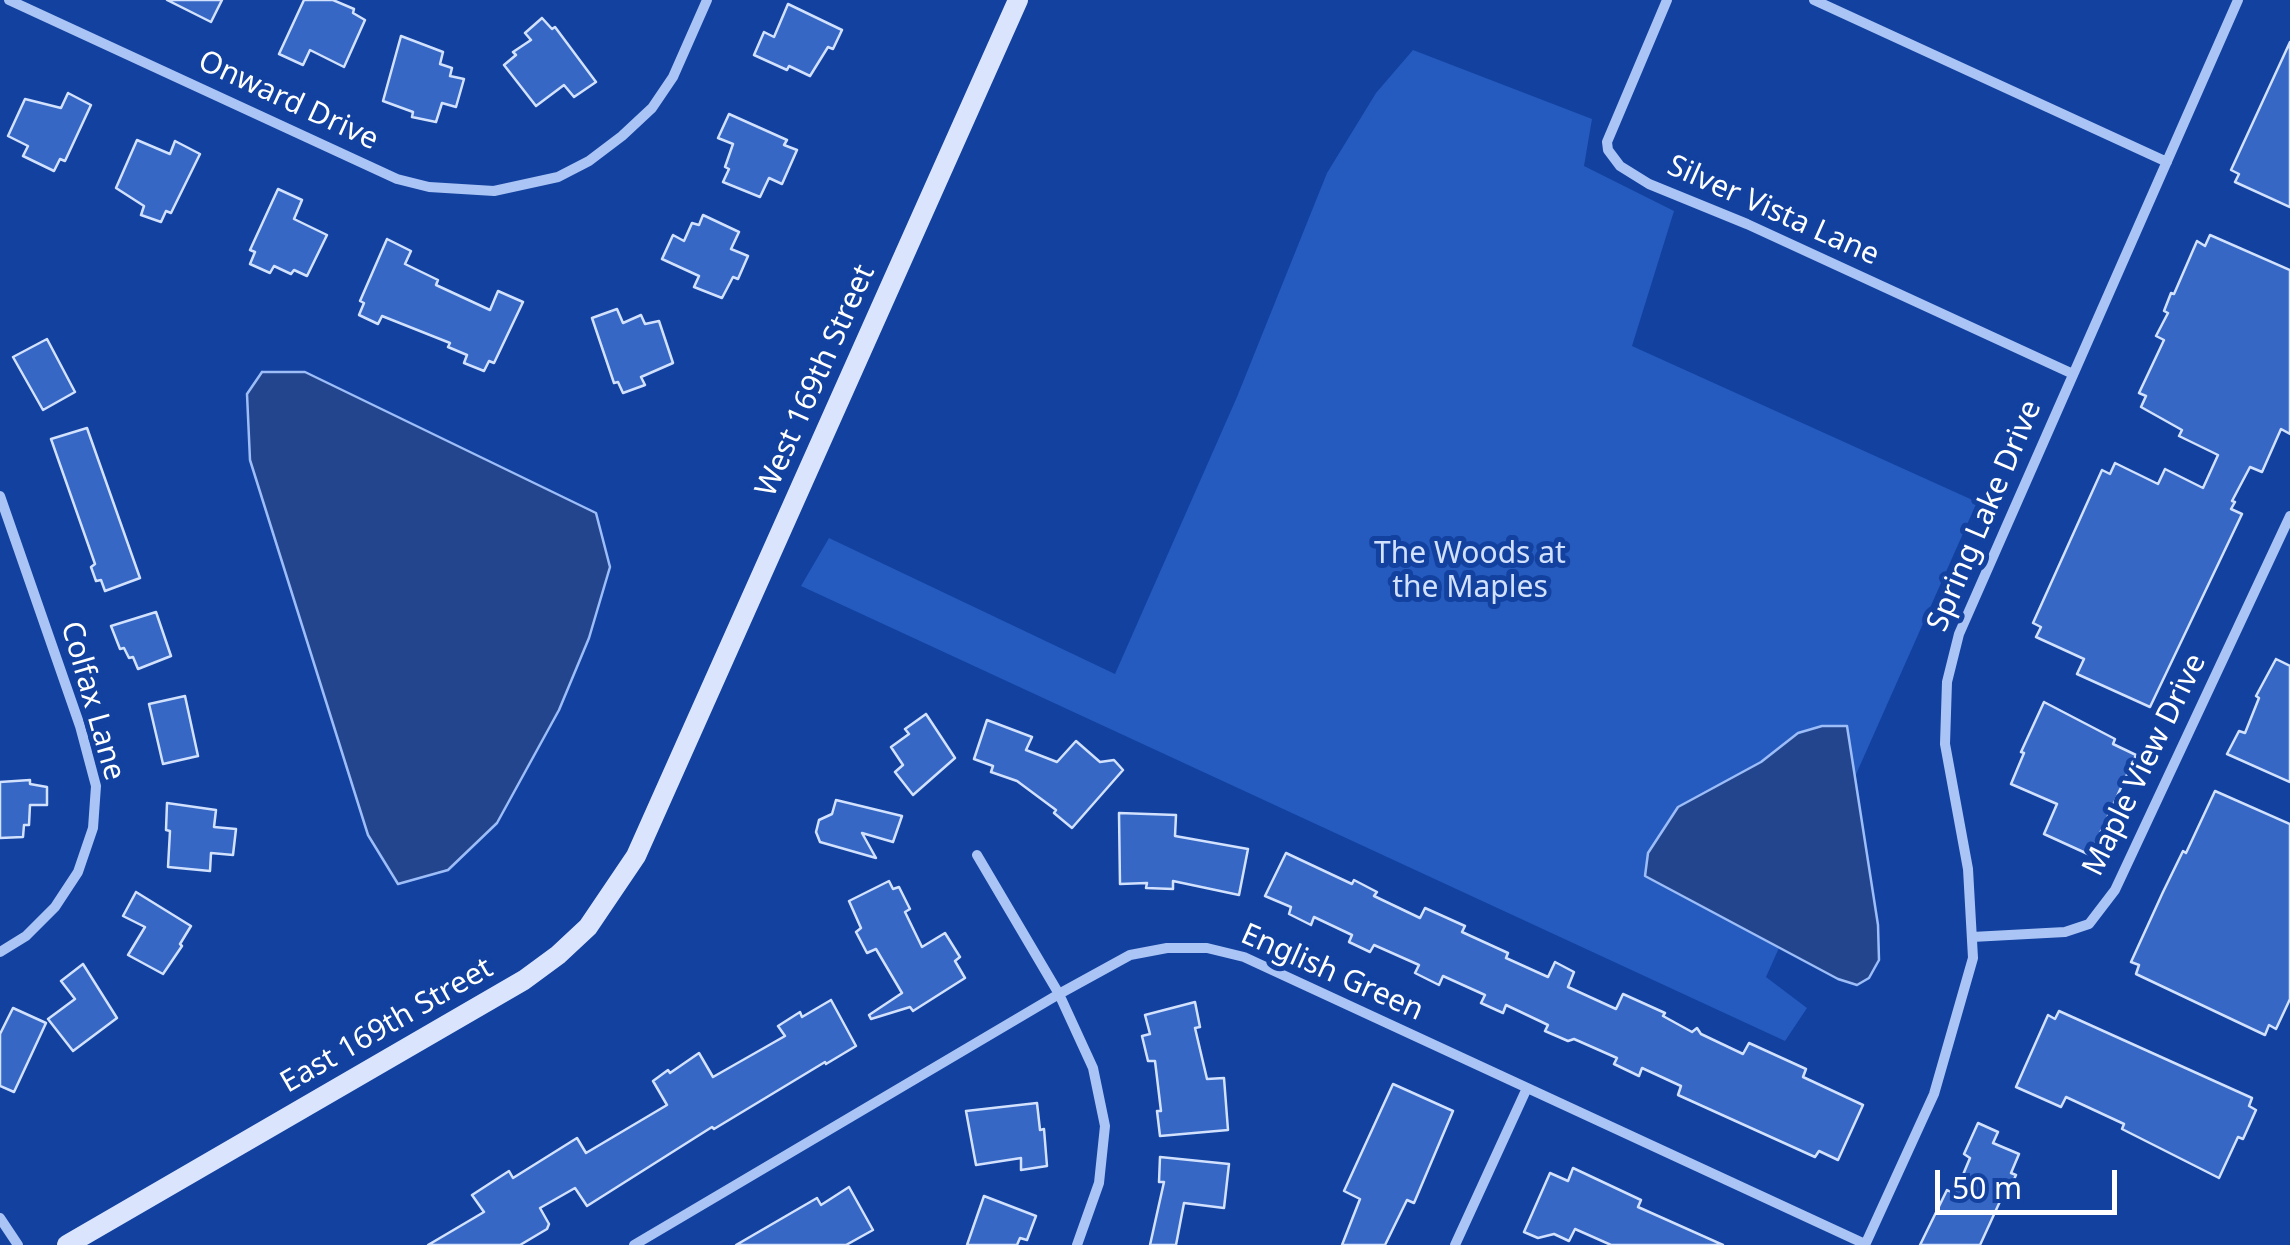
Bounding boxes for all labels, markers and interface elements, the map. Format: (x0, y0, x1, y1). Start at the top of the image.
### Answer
street label: Onward Drive (192, 44, 384, 158)
street label: Silver Vista Lane (1662, 148, 1884, 274)
street label: West 169th Street (749, 260, 883, 502)
street label: Spring Lake Drive (1920, 395, 2050, 637)
park label: The Woods at the Maples (1374, 536, 1566, 606)
street label: Colfax Lane (52, 617, 132, 785)
street label: Maple View Drive (2076, 648, 2214, 882)
street label: English Green (1235, 917, 1429, 1029)
street label: East 169th Street (275, 951, 499, 1101)
scale bar (1940, 1150, 2122, 1212)
text: 50 m (1952, 1167, 2022, 1208)

